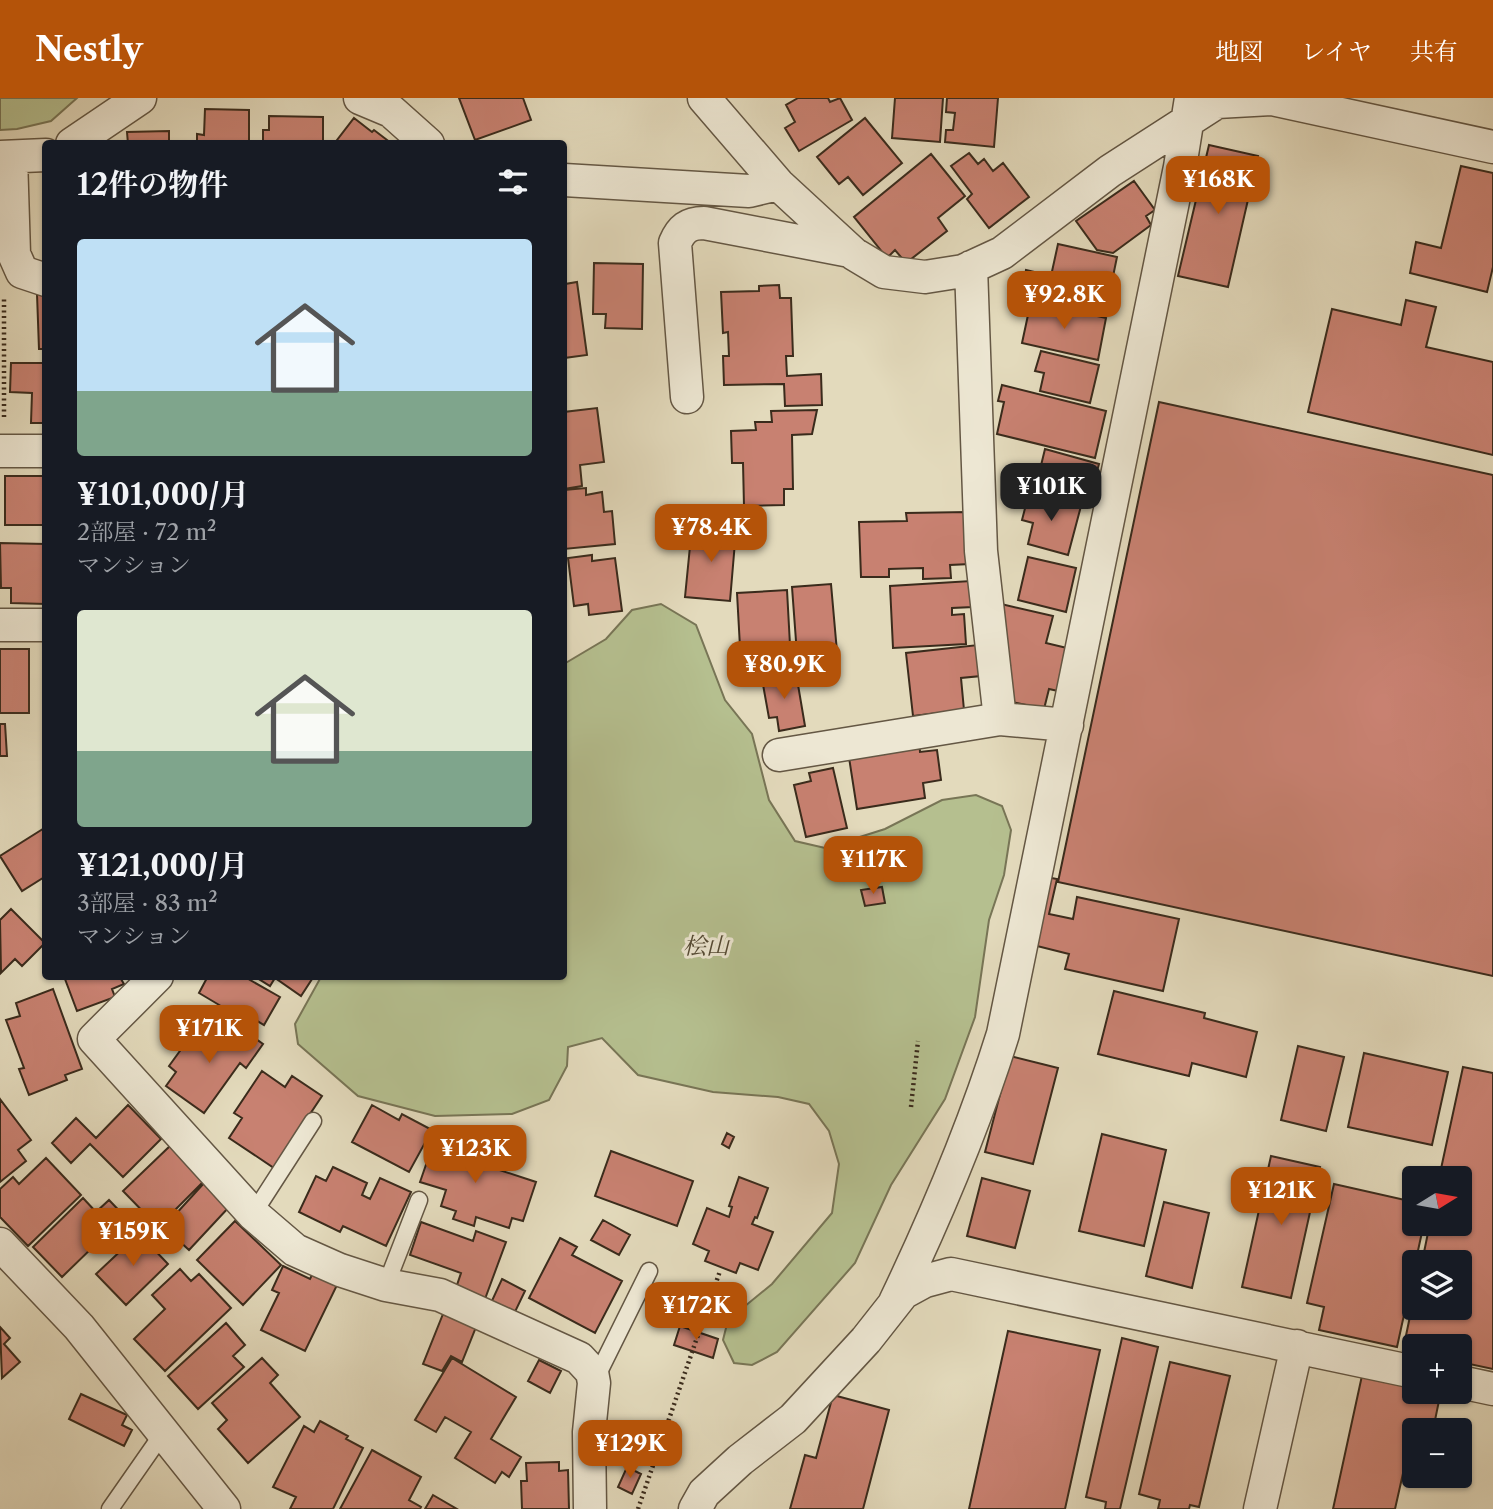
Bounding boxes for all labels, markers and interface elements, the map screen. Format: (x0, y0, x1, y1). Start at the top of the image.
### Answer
text: Nestly (35, 29, 143, 70)
text: 地図 (1215, 37, 1263, 66)
text: レイヤ (1301, 37, 1372, 66)
text: 共有 (1410, 37, 1458, 66)
pin: ¥168K (1169, 156, 1267, 216)
icon: filters (494, 163, 532, 201)
text: ¥168K (1182, 165, 1254, 193)
text: 12件の物件 (77, 166, 228, 203)
pin: ¥92.8K (1007, 272, 1121, 331)
text: ¥92.8K (1023, 280, 1105, 308)
icon: home (242, 285, 368, 411)
pin: ¥101K (1002, 464, 1100, 523)
text: ¥101K (1016, 472, 1086, 500)
text: ¥101,000/月 (77, 476, 249, 513)
pin: ¥78.4K (654, 504, 768, 564)
text: ¥78.4K (671, 513, 751, 541)
text: 2部屋 · 72 m² (77, 518, 216, 546)
text: マンション (77, 551, 191, 579)
pin: ¥80.9K (727, 642, 841, 701)
text: ¥80.9K (743, 650, 825, 678)
icon: home (242, 656, 368, 782)
pin: ¥117K (824, 836, 922, 896)
text: ¥117K (840, 845, 906, 873)
text: ¥121,000/月 (77, 847, 248, 884)
text: 3部屋 · 83 m² (77, 889, 218, 917)
text: マンション (77, 922, 191, 950)
park label: 桧山 (683, 932, 731, 960)
pin: ¥171K (160, 1006, 258, 1065)
text: ¥171K (176, 1014, 242, 1042)
pin: ¥123K (426, 1126, 524, 1185)
text: ¥123K (439, 1134, 511, 1162)
north arrow (1402, 1166, 1472, 1236)
map controls (1402, 1166, 1472, 1488)
pin: ¥121K (1232, 1168, 1330, 1227)
text: ¥121K (1247, 1176, 1315, 1204)
pin: ¥159K (84, 1208, 182, 1268)
text: ¥159K (98, 1217, 168, 1245)
button: layers (1402, 1250, 1472, 1320)
pin: ¥172K (647, 1282, 745, 1342)
text: ¥172K (661, 1291, 731, 1319)
button: + (1402, 1334, 1472, 1404)
button: − (1402, 1418, 1472, 1488)
pin: ¥129K (581, 1420, 679, 1480)
text: ¥129K (594, 1429, 666, 1457)

